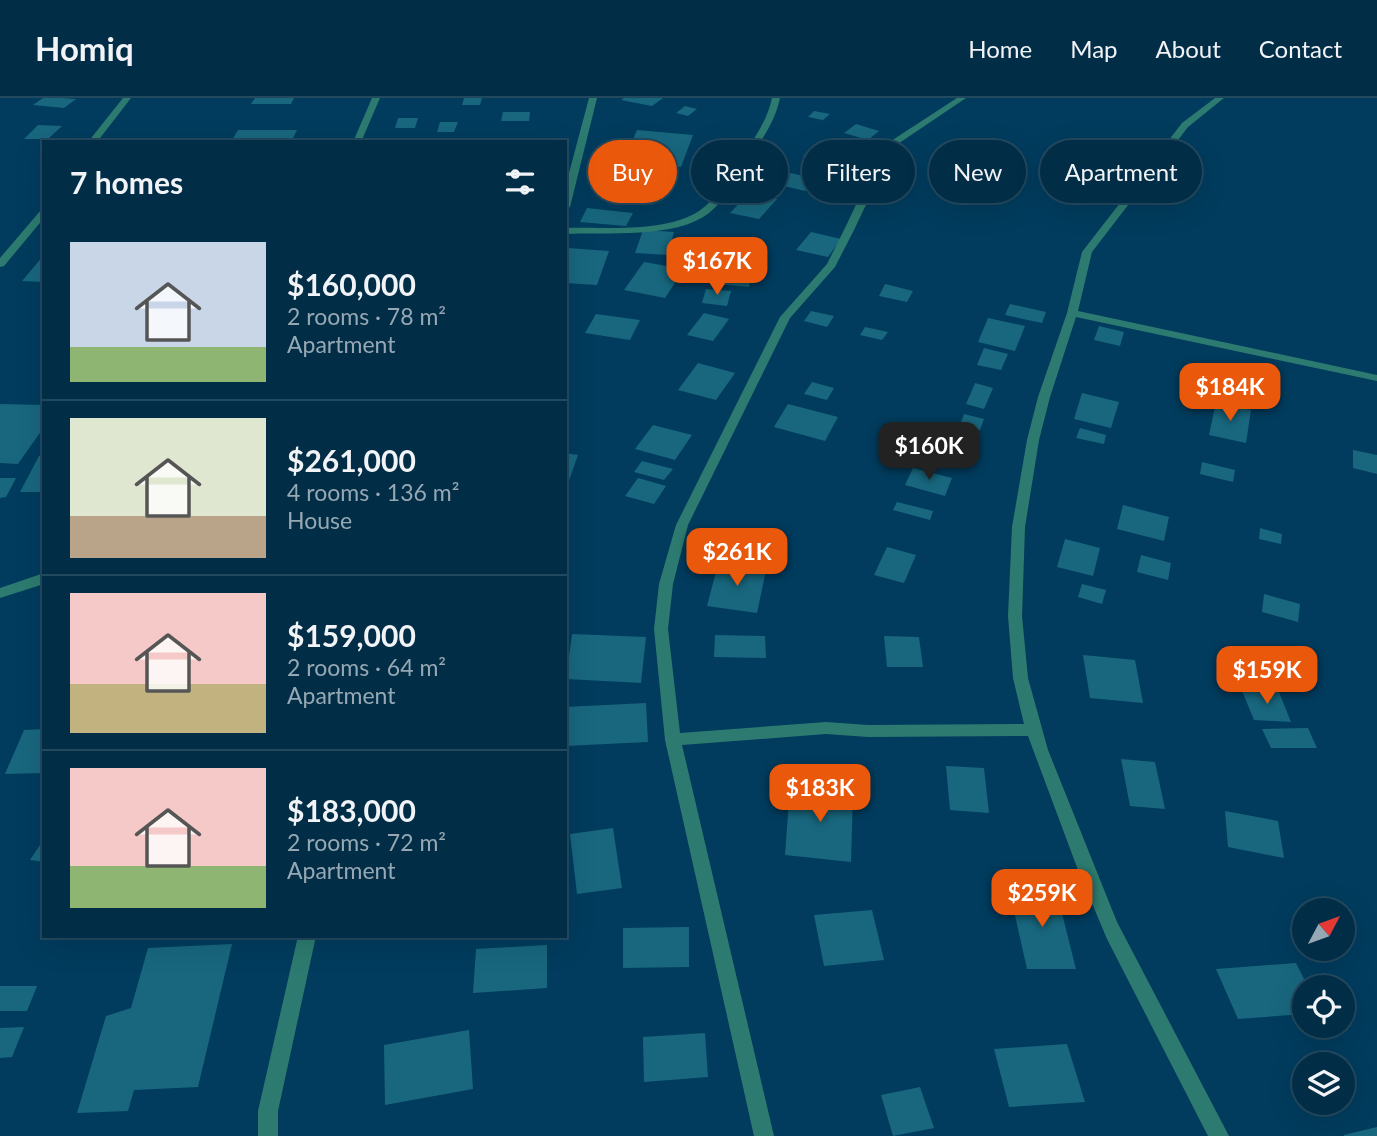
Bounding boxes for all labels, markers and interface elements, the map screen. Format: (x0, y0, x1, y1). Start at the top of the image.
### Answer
text: Homiq (35, 28, 134, 68)
text: Home (968, 34, 1032, 63)
text: Map (1070, 34, 1118, 63)
text: About (1156, 34, 1221, 63)
text: Contact (1259, 34, 1342, 63)
chip: Buy (588, 140, 677, 203)
chip: Rent (691, 140, 788, 203)
chip: Filters (802, 140, 915, 203)
chip: New (929, 140, 1026, 203)
chip: Apartment (1040, 140, 1202, 203)
icon: filters (501, 163, 539, 201)
text: 7 homes (70, 164, 183, 200)
pin: $167K (668, 238, 766, 297)
text: $167K (682, 246, 752, 274)
text: $160,000 (287, 266, 416, 302)
icon: home (126, 270, 210, 354)
text: 2 rooms · 78 m² (287, 302, 446, 330)
text: Apartment (287, 330, 395, 358)
pin: $184K (1181, 364, 1279, 423)
text: $184K (1195, 372, 1265, 400)
pin: $160K (880, 422, 978, 482)
text: $160K (894, 431, 964, 459)
text: $261,000 (287, 442, 416, 478)
icon: home (126, 446, 210, 530)
text: 4 rooms · 136 m² (287, 478, 459, 506)
text: House (287, 506, 352, 534)
pin: $261K (688, 528, 786, 588)
text: $261K (702, 537, 772, 565)
text: $159,000 (287, 617, 416, 653)
icon: home (126, 621, 210, 705)
pin: $159K (1218, 646, 1316, 706)
text: 2 rooms · 64 m² (287, 653, 446, 681)
text: $159K (1232, 655, 1302, 683)
text: Apartment (287, 681, 395, 709)
pin: $183K (771, 764, 869, 824)
text: $183K (785, 773, 855, 801)
text: $183,000 (287, 792, 416, 828)
icon: home (126, 796, 210, 880)
text: 2 rooms · 72 m² (287, 828, 446, 856)
text: Apartment (287, 856, 395, 884)
pin: $259K (993, 870, 1091, 929)
text: $259K (1007, 878, 1077, 906)
north arrow (1292, 898, 1354, 961)
map controls (1292, 898, 1355, 1115)
button: locate (1292, 975, 1355, 1038)
button: layers (1292, 1052, 1355, 1115)

